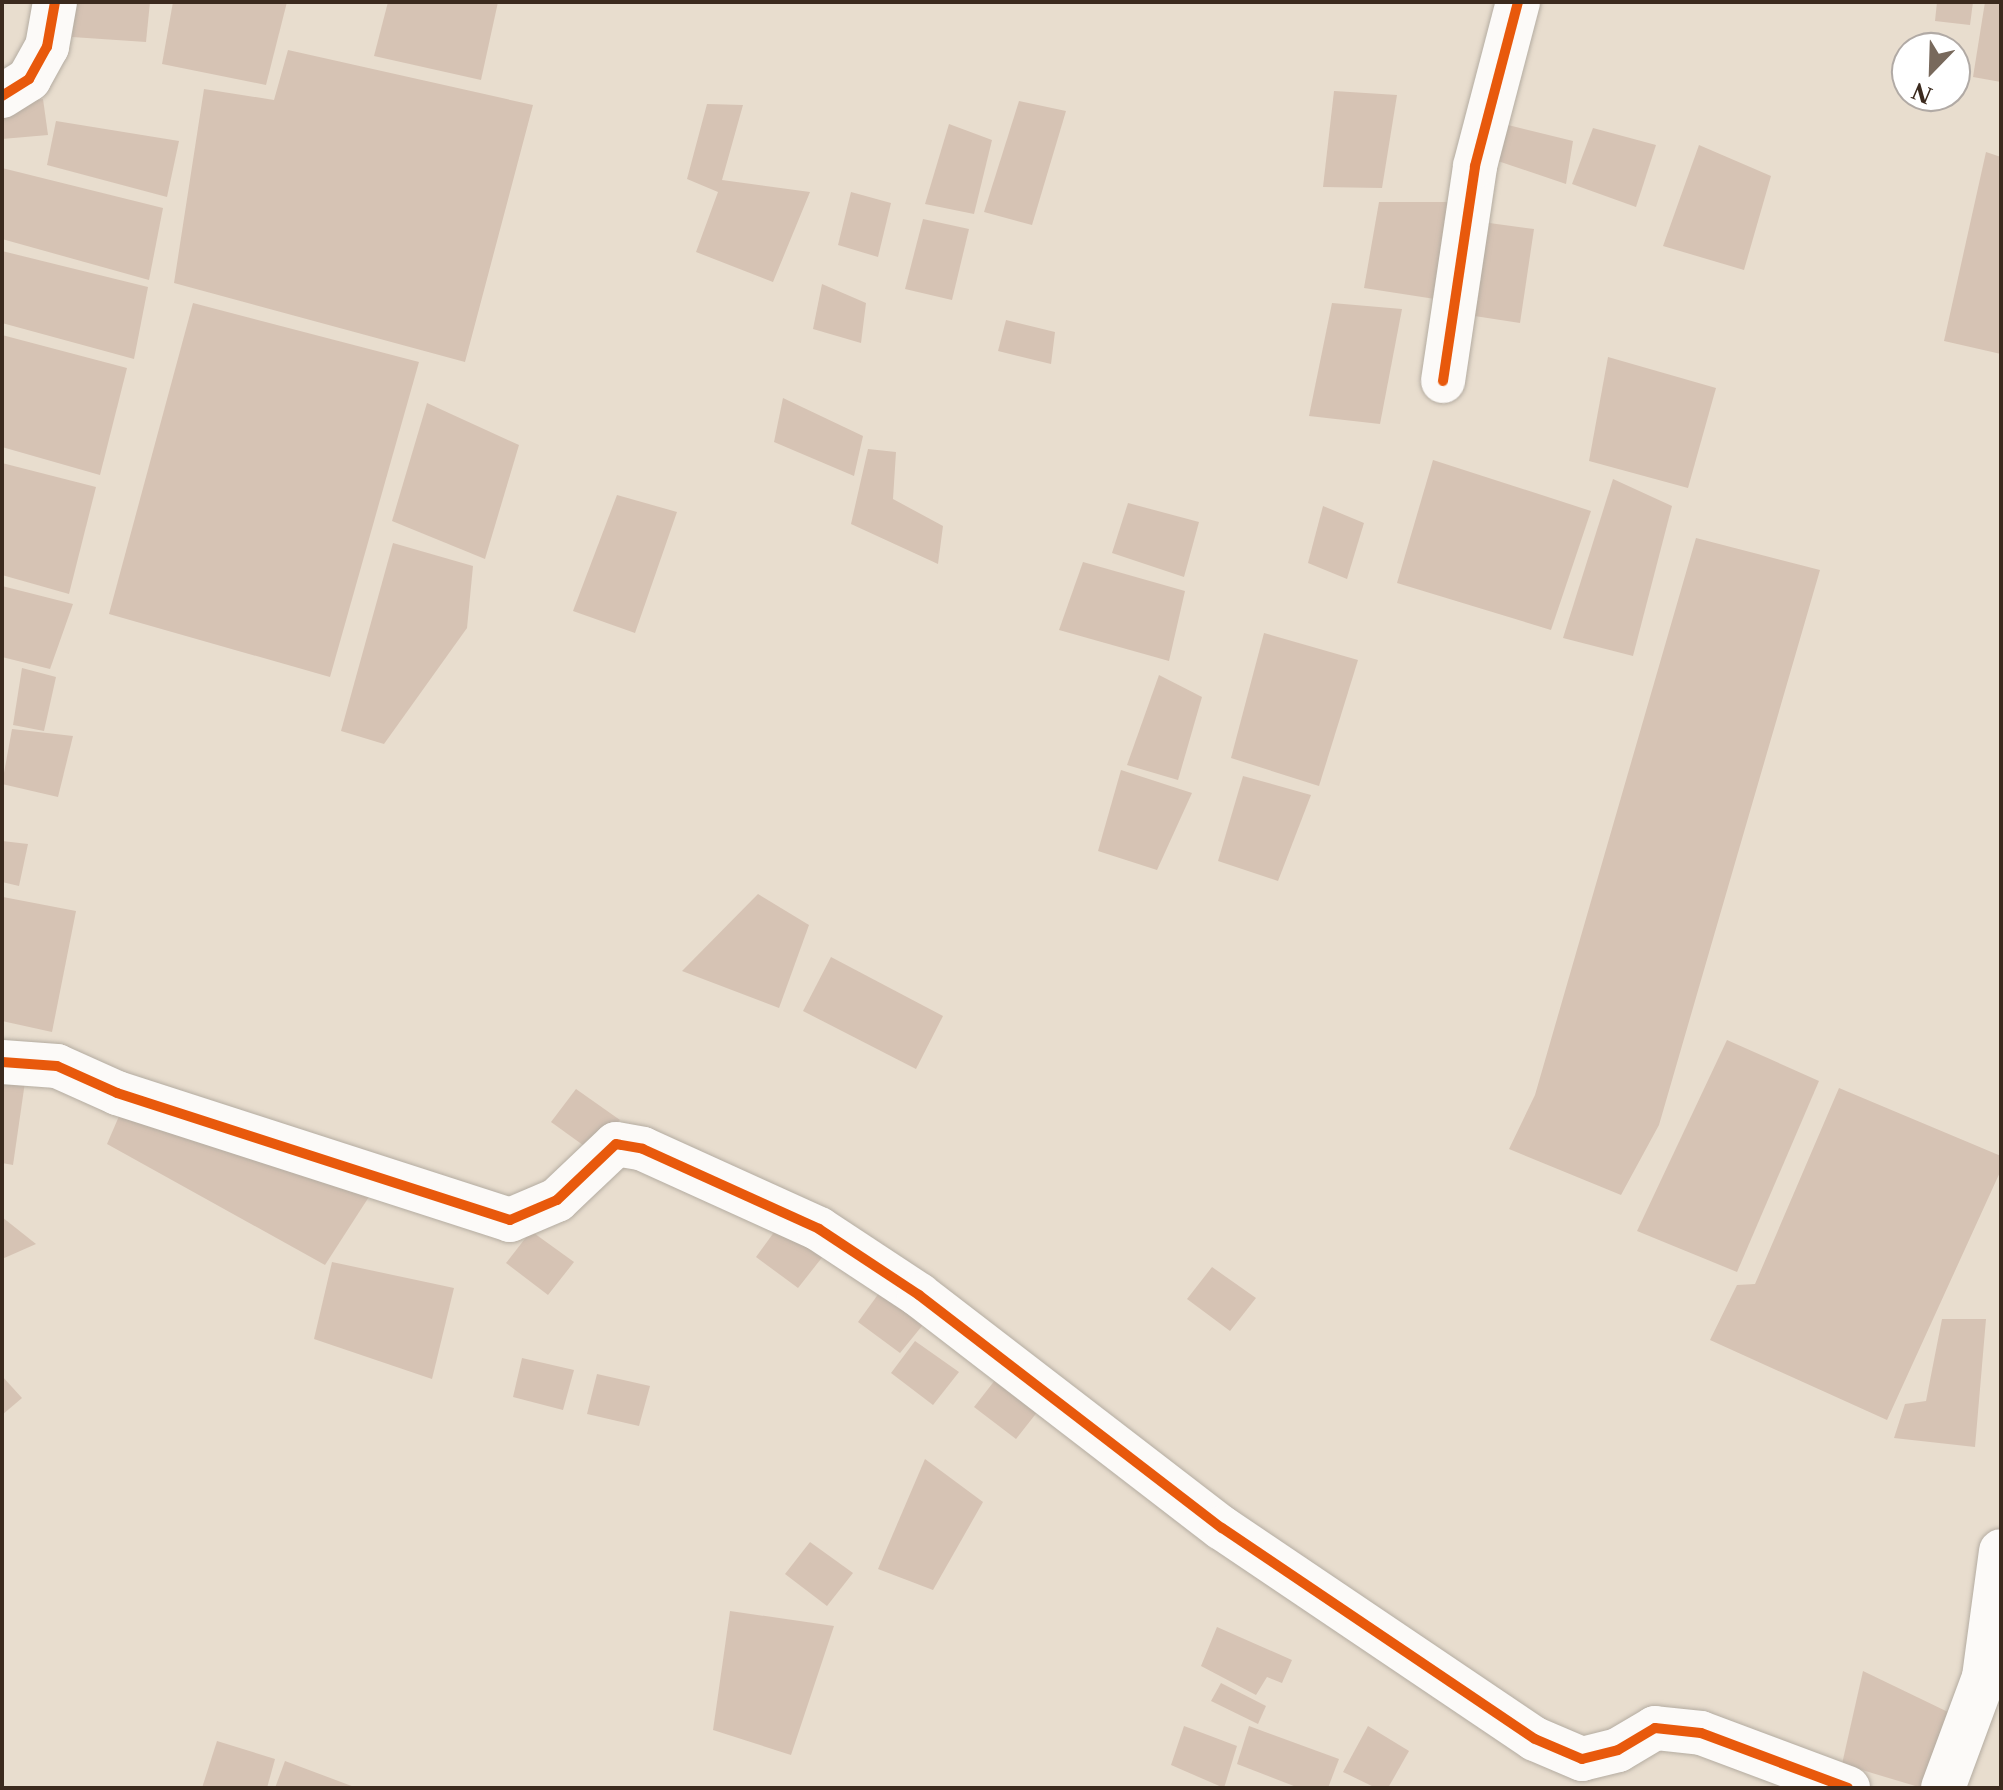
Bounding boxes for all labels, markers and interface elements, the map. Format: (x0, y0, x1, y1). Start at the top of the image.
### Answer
north arrow (1891, 32, 1971, 112)
text: N (1908, 77, 1936, 109)

